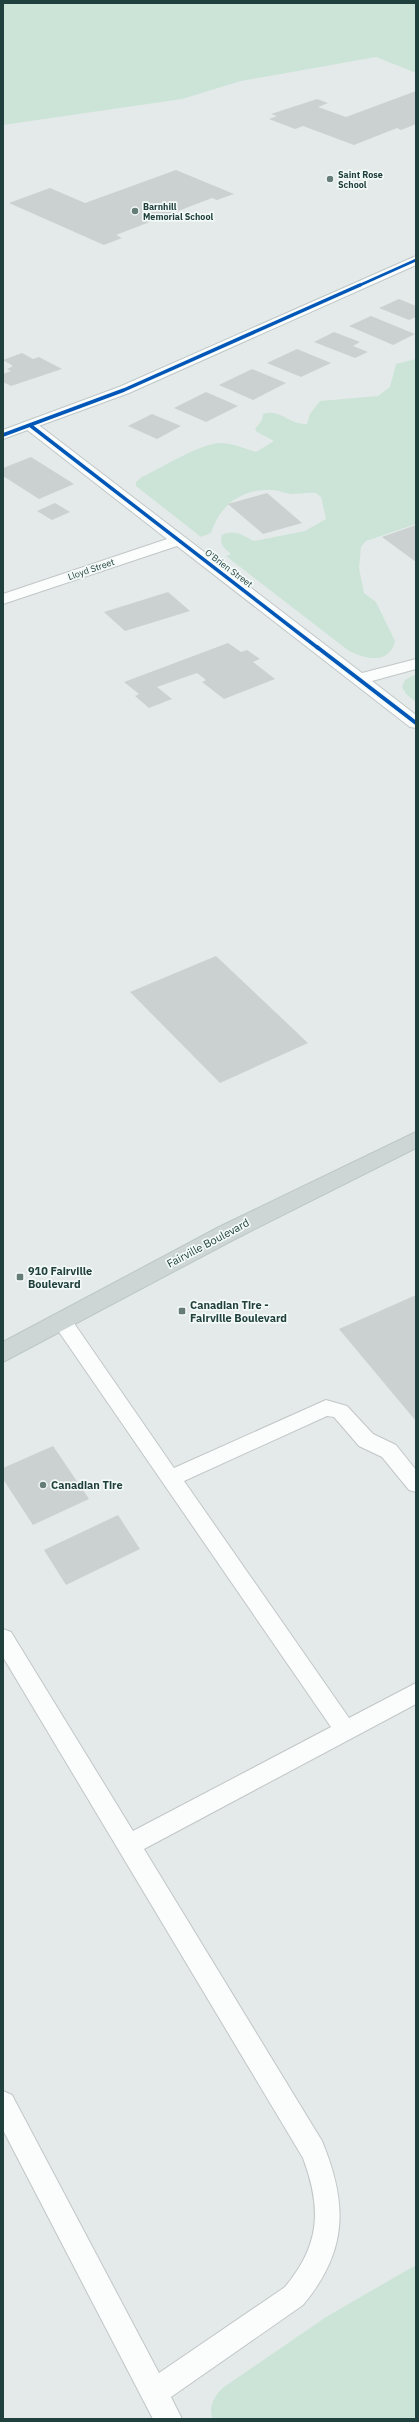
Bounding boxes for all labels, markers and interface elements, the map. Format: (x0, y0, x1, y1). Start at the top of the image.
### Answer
place label: Saint Rose School (338, 169, 383, 190)
marker: Saint Rose School (325, 174, 335, 184)
place label: Barnhill Memorial School (143, 201, 214, 222)
marker: Barnhill Memorial School (130, 206, 140, 216)
street label: O'Brien Street (203, 547, 255, 589)
street label: Lloyd Street (66, 556, 116, 582)
street label: Fairville Boulevard (164, 1215, 252, 1271)
place label: 910 Fairville Boulevard (28, 1264, 92, 1291)
marker: 910 Fairville Boulevard (15, 1272, 25, 1282)
place label: Canadian Tire - Fairville Boulevard (190, 1298, 287, 1325)
marker: Canadian Tire - Fairville Boulevard (177, 1306, 187, 1316)
place label: Canadian Tire (51, 1478, 123, 1492)
marker: Canadian Tire (38, 1480, 48, 1490)

